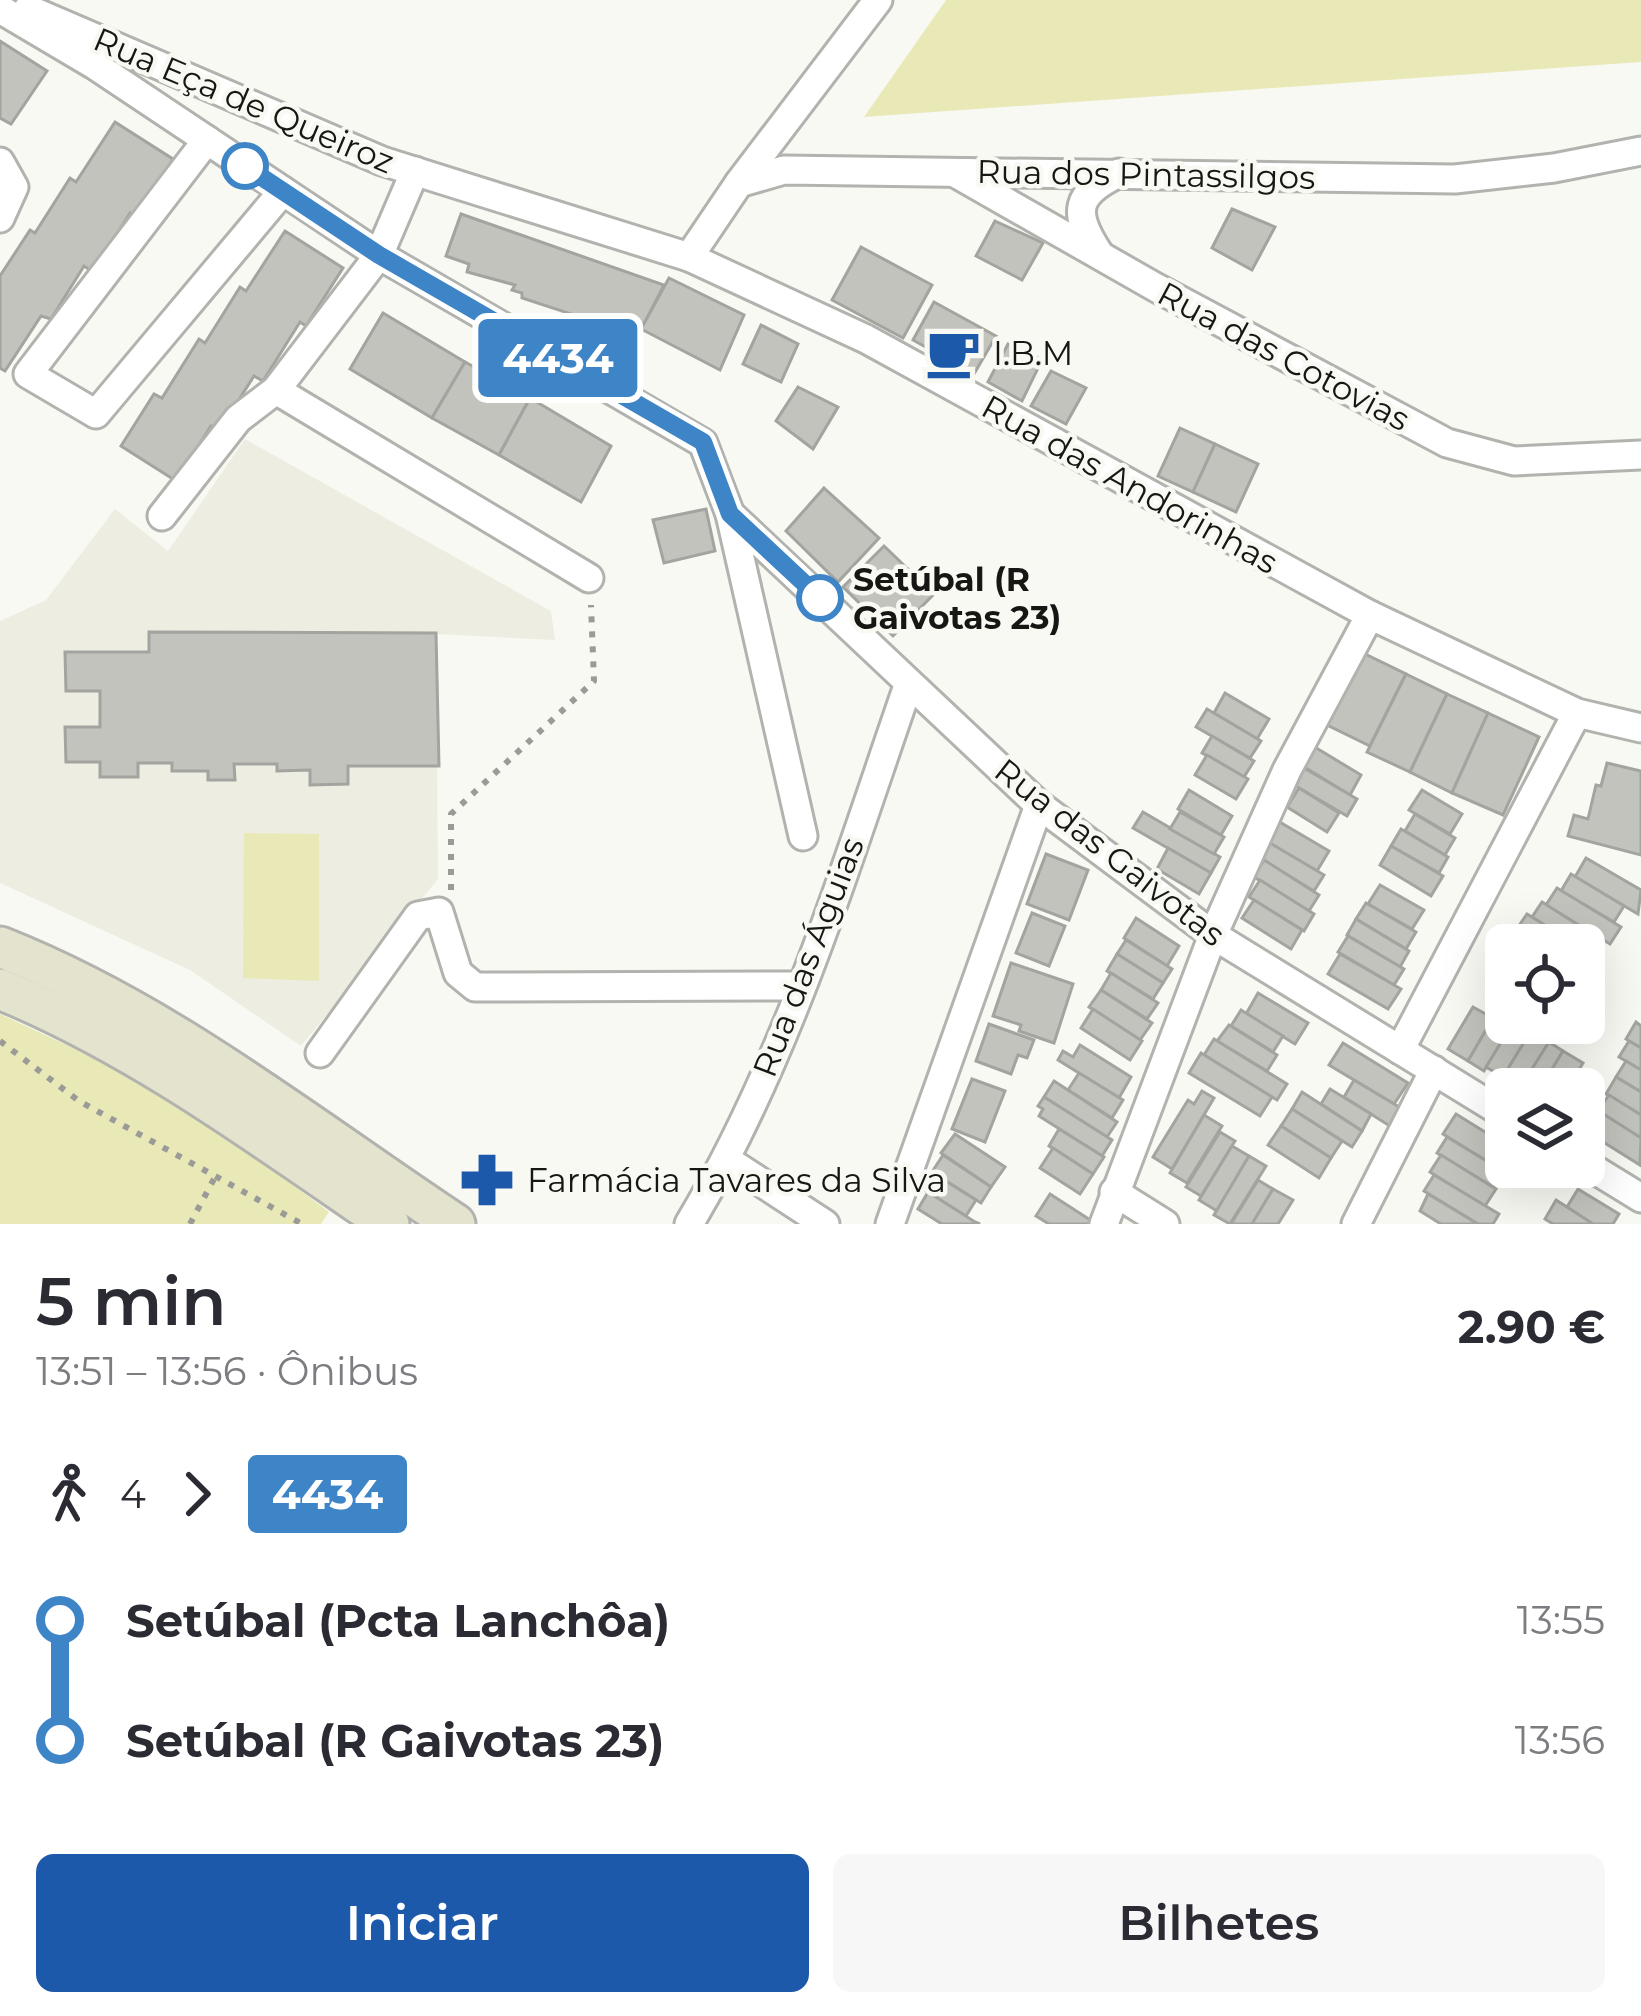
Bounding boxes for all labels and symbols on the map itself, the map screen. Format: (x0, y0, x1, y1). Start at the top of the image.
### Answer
street label: Rua Eça de Queiroz (88, 19, 400, 181)
unlabelled marker (223, 144, 267, 188)
street label: Rua dos Pintassilgos (976, 151, 1316, 197)
street label: Rua das Cotovias (1151, 273, 1417, 439)
line badge: 4434 (474, 319, 642, 397)
cafe icon: I.B.M (924, 324, 982, 382)
place label: I.B.M (993, 333, 1073, 373)
street label: Rua das Andorinhas (975, 386, 1285, 582)
place label: Setúbal (R Gaivotas 23) (853, 559, 1061, 637)
marker: Setúbal (R Gaivotas 23) (798, 576, 842, 620)
street label: Rua das Gaivotas (987, 750, 1233, 954)
street label: Rua das Águias (744, 832, 872, 1082)
pharmacy icon: Farmácia Tavares da Silva (458, 1151, 516, 1209)
place label: Farmácia Tavares da Silva (527, 1160, 946, 1200)

